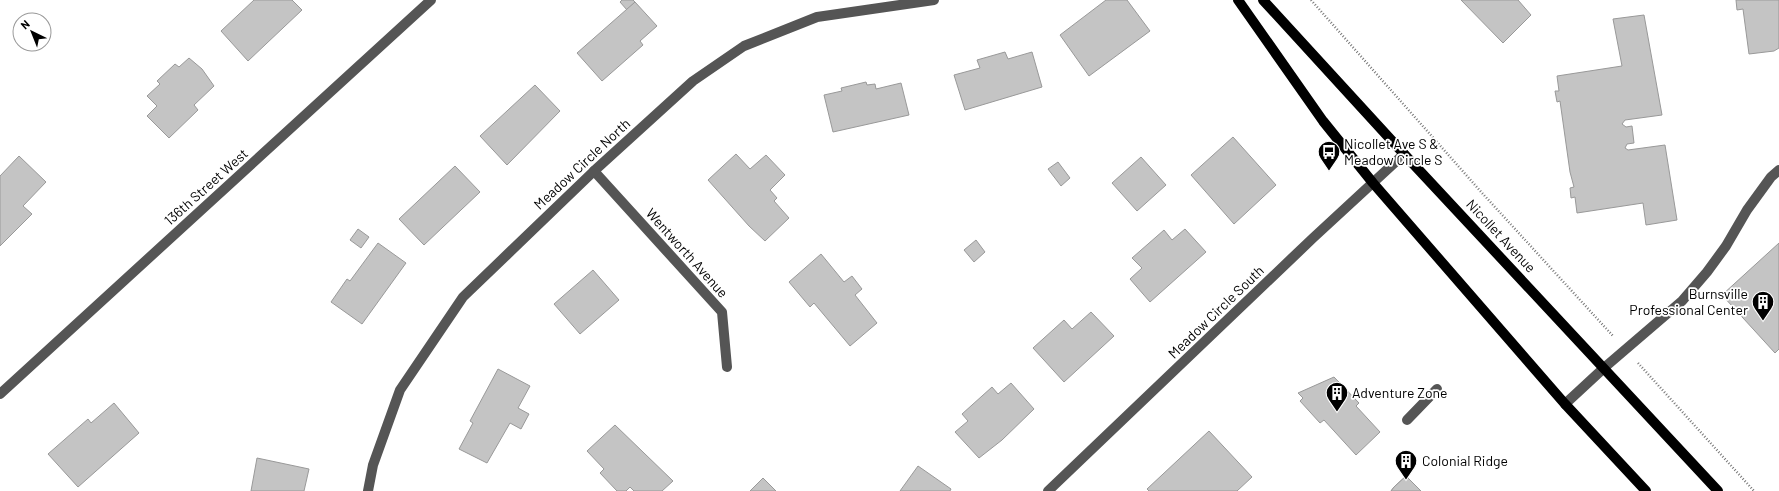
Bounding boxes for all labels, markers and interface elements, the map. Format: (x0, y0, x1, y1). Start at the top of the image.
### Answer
north arrow (12, 12, 52, 52)
text: N (18, 17, 32, 32)
street label: Meadow Circle North (530, 115, 633, 213)
place label: Nicollet Ave S & Meadow Circle S (1344, 135, 1442, 168)
bus stop icon: Nicollet Ave S & Meadow Circle S (1316, 139, 1342, 172)
street label: 136th Street West (160, 145, 251, 229)
street label: Nicollet Avenue (1463, 195, 1540, 276)
street label: Wentworth Avenue (643, 204, 732, 301)
street label: Meadow Circle South (1164, 262, 1267, 362)
place label: Burnsville Professional Center (1629, 285, 1748, 318)
building icon: Burnsville Professional Center (1750, 289, 1776, 322)
building icon: Adventure Zone (1324, 380, 1350, 413)
place label: Adventure Zone (1352, 384, 1448, 401)
building icon: Colonial Ridge (1393, 448, 1419, 481)
place label: Colonial Ridge (1422, 452, 1508, 469)

